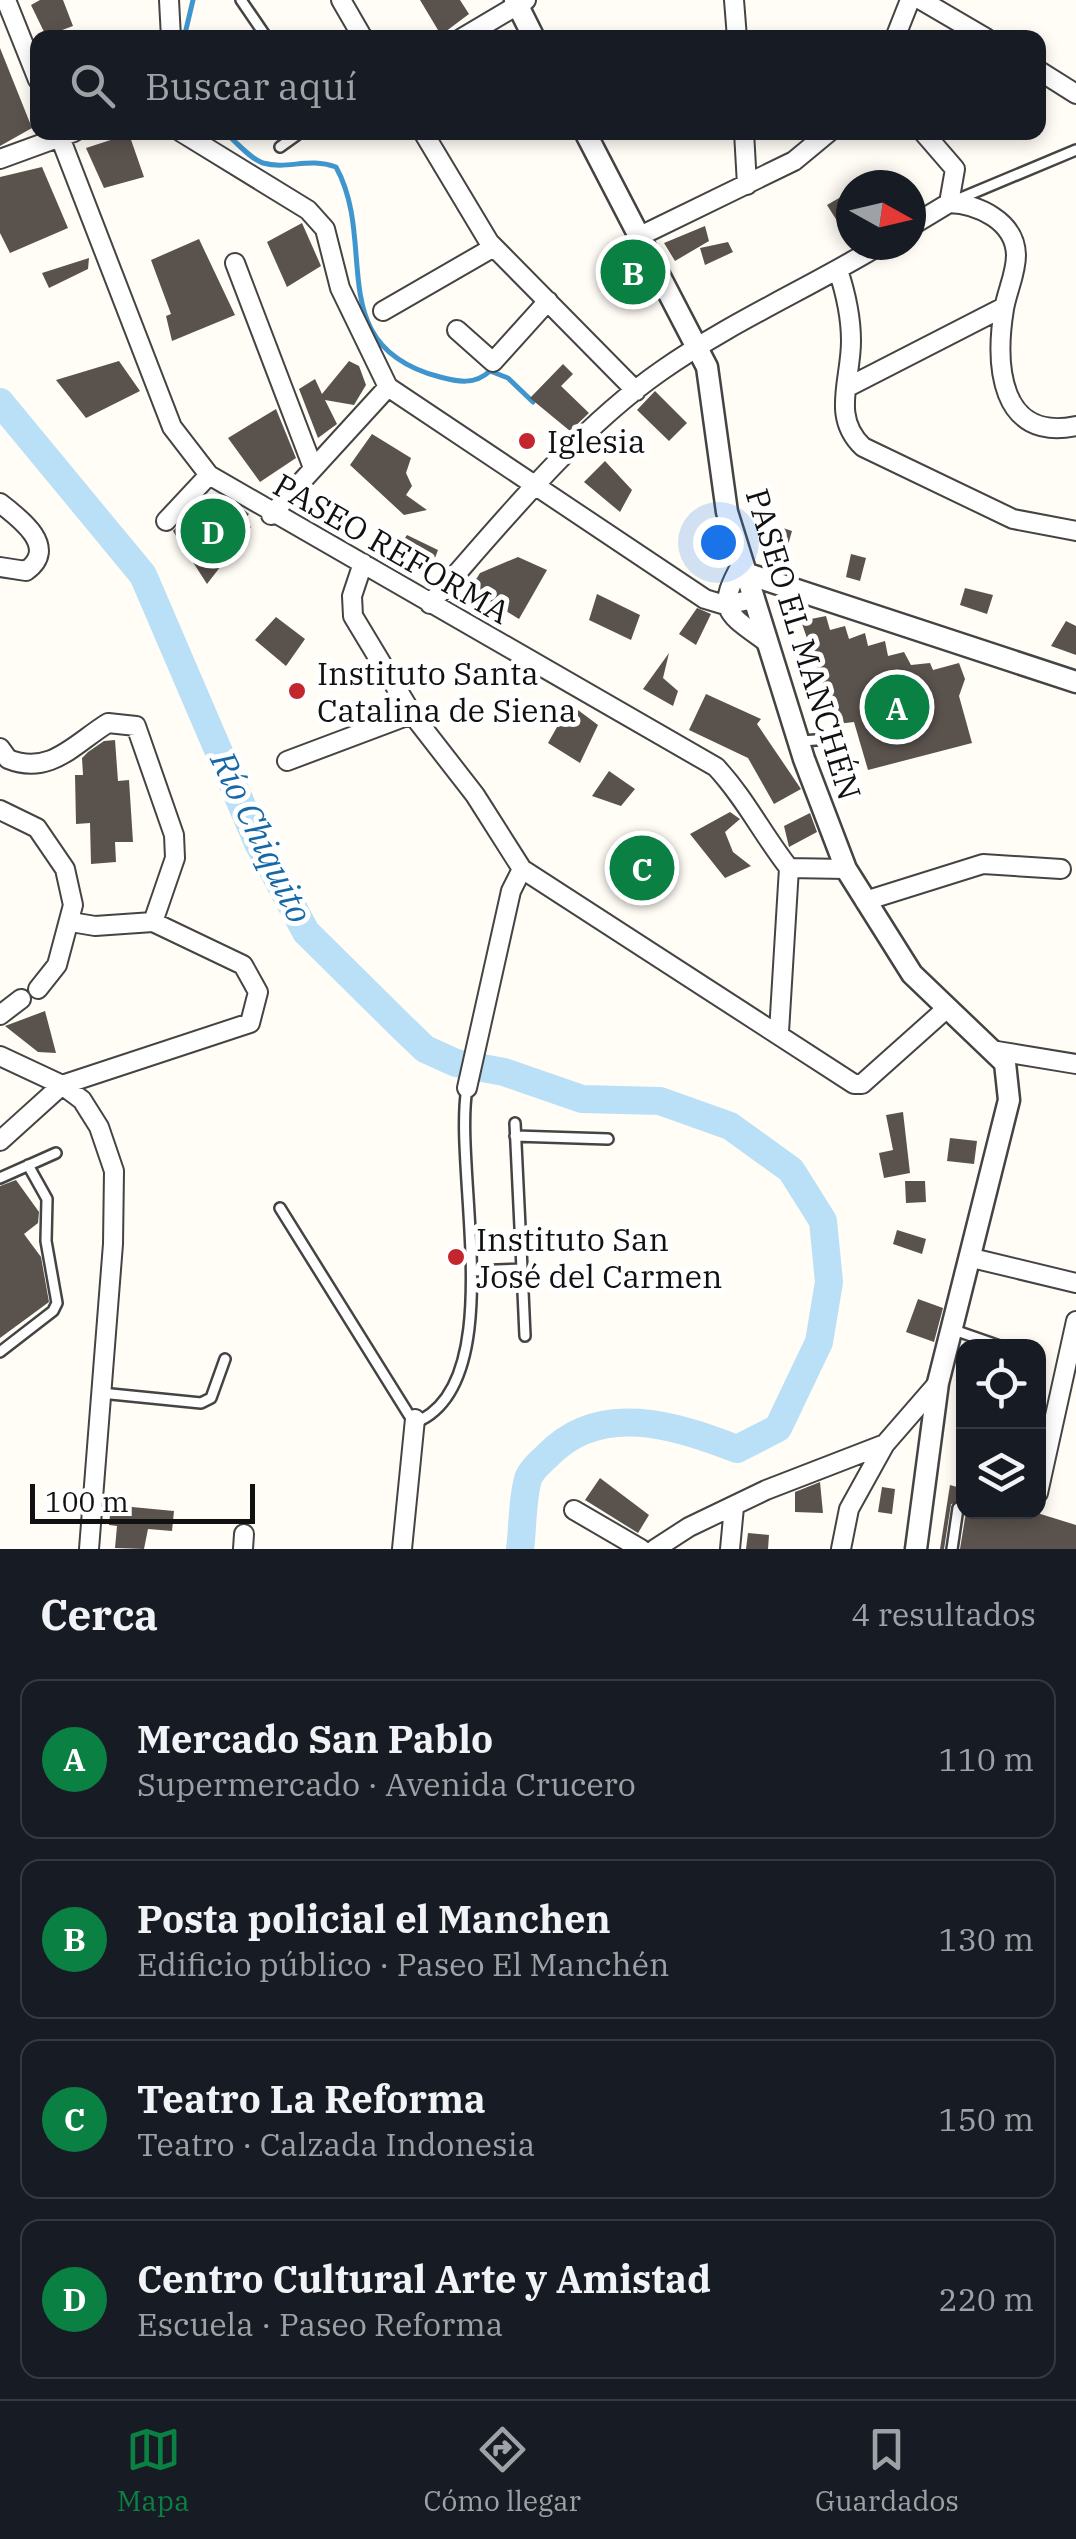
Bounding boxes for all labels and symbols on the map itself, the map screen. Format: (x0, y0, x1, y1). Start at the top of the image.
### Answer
north arrow (836, 170, 926, 260)
pin: B (600, 234, 666, 310)
place label: Iglesia (547, 420, 645, 462)
marker: Iglesia (516, 430, 538, 452)
street label: PASEO REFORMA (266, 463, 518, 633)
street label: PASEO EL MANCHÉN (737, 483, 871, 805)
pin: D (180, 494, 246, 568)
your location (693, 517, 744, 568)
place label: Instituto Santa Catalina de Siena (317, 652, 576, 731)
pin: A (864, 670, 930, 744)
marker: Instituto Santa Catalina de Siena (286, 680, 308, 702)
water label: Río Chiquito (200, 743, 323, 930)
pin: C (610, 830, 674, 906)
place label: Instituto San José del Carmen (476, 1218, 722, 1297)
marker: Instituto San José del Carmen (445, 1246, 467, 1268)
scale bar (30, 1479, 255, 1524)

